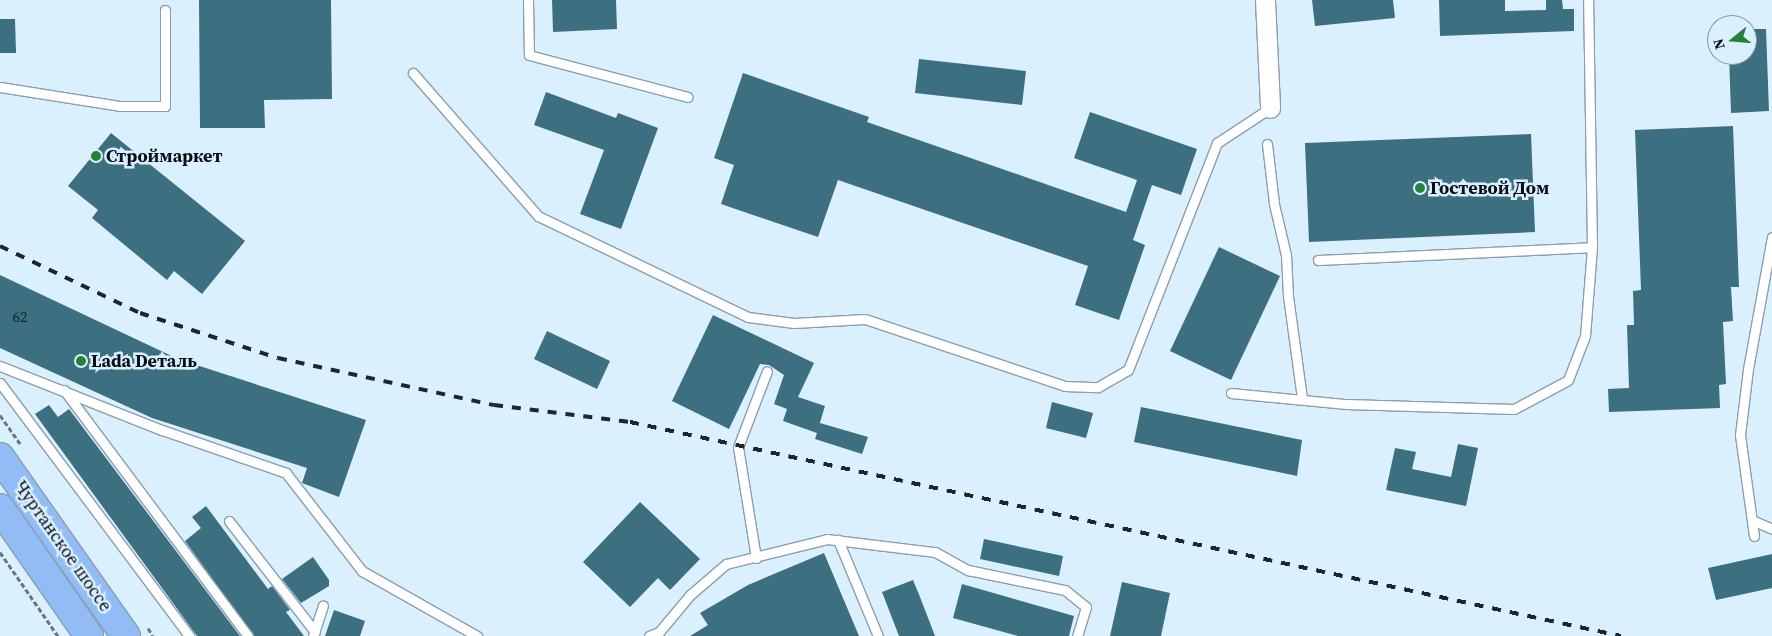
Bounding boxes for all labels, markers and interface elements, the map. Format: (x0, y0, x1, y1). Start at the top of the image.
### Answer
north arrow (1707, 15, 1757, 65)
text: N (1708, 36, 1730, 52)
place label: Строймаркет (106, 145, 222, 167)
marker: Строймаркет (90, 150, 102, 162)
place label: Гостевой Дом (1430, 177, 1549, 199)
marker: Гостевой Дом (1414, 182, 1426, 194)
house number: 62 (13, 308, 27, 326)
place label: Lada Dеталь (91, 350, 197, 372)
marker: Lada Dеталь (75, 355, 87, 367)
street label: Чуртанское шоссе (10, 476, 116, 616)

